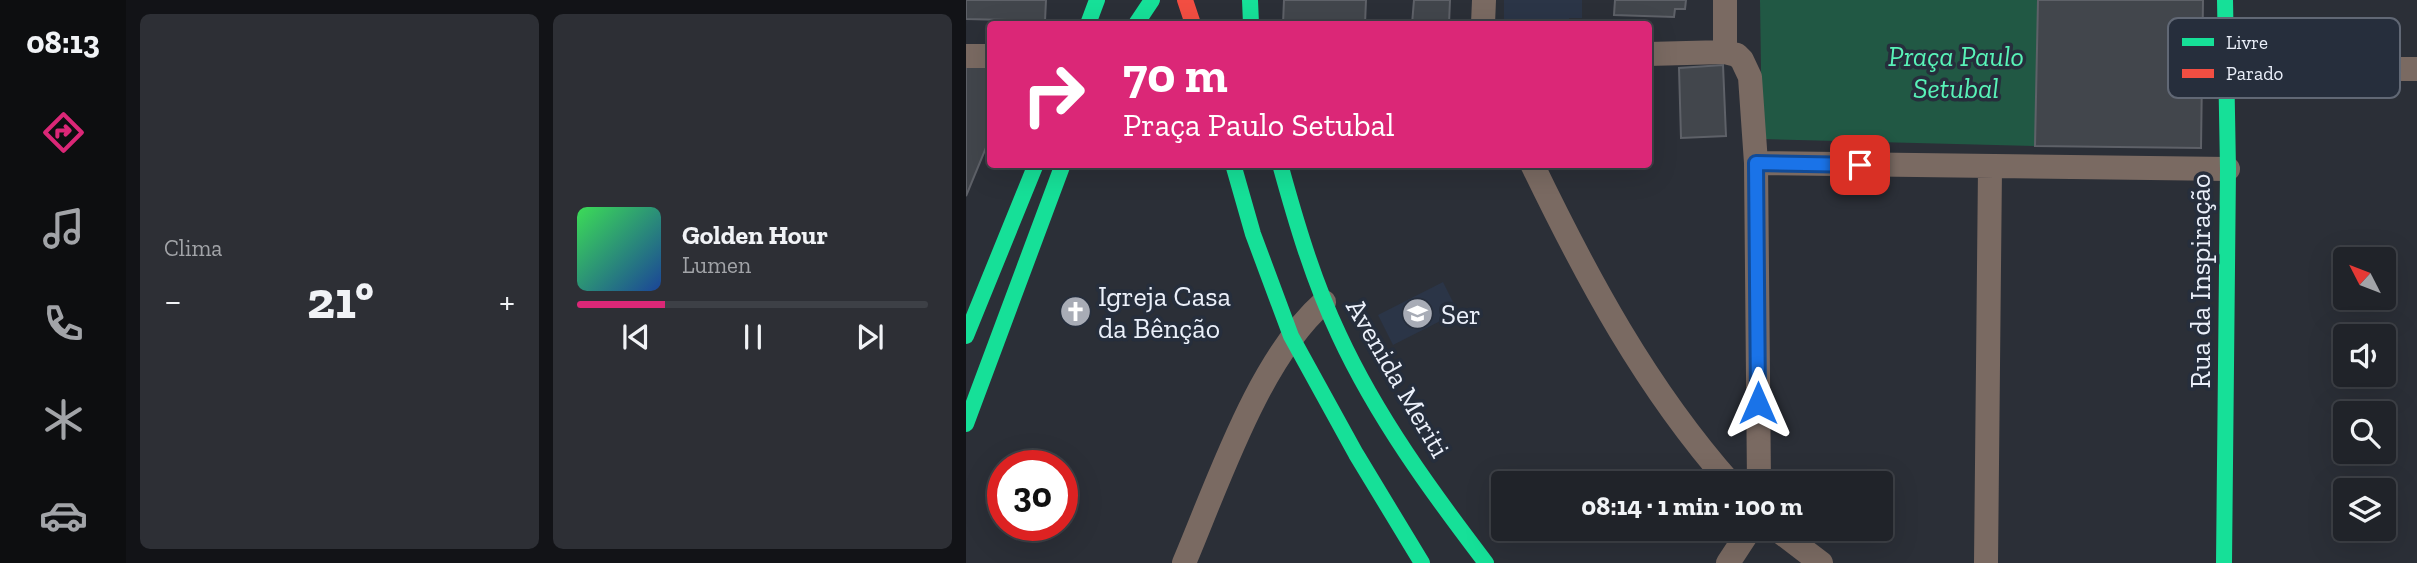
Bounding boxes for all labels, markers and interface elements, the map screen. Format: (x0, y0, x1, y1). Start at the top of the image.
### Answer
legend (2168, 18, 2400, 98)
text: 08:13 (26, 23, 100, 61)
text: Livre (2226, 31, 2268, 54)
park label: Praça Paulo Setubal (1888, 40, 2024, 105)
text: 70 m (1123, 46, 1228, 105)
icon: right (1008, 49, 1099, 140)
text: Parado (2226, 62, 2284, 85)
text: Praça Paulo Setubal (1123, 106, 1395, 144)
icon: directions (39, 108, 88, 157)
pin (1830, 135, 1890, 195)
icon: arrive (1841, 146, 1879, 184)
street label: Rua da Inspiração (2184, 174, 2217, 388)
icon: music (39, 204, 88, 253)
text: Golden Hour (682, 219, 828, 251)
text: Clima (164, 234, 222, 262)
north arrow (2333, 247, 2396, 310)
map controls (2333, 247, 2396, 541)
text: Lumen (682, 251, 751, 279)
text: 21° (307, 269, 374, 331)
text: − (164, 278, 182, 324)
text: + (499, 278, 515, 324)
place label: Igreja Casa da Bênção (1098, 280, 1231, 345)
street label: Avenida Meriti (1339, 293, 1457, 463)
church icon: Igreja Casa da Bênção (1058, 295, 1092, 329)
school or university icon: Ser (1401, 297, 1435, 331)
place label: Ser (1441, 298, 1481, 331)
icon: phone (39, 299, 88, 348)
icon: previous (617, 318, 655, 356)
icon: pause (734, 318, 772, 356)
icon: next (851, 318, 889, 356)
button: sound (2333, 324, 2396, 387)
position arrow (1721, 366, 1795, 440)
icon: climate (39, 395, 88, 444)
button: search (2333, 401, 2396, 464)
speed limit sign: 30 (987, 450, 1078, 541)
button: layers (2333, 478, 2396, 541)
text: 08:14 · 1 min · 100 m (1581, 490, 1803, 522)
icon: car (39, 491, 88, 540)

